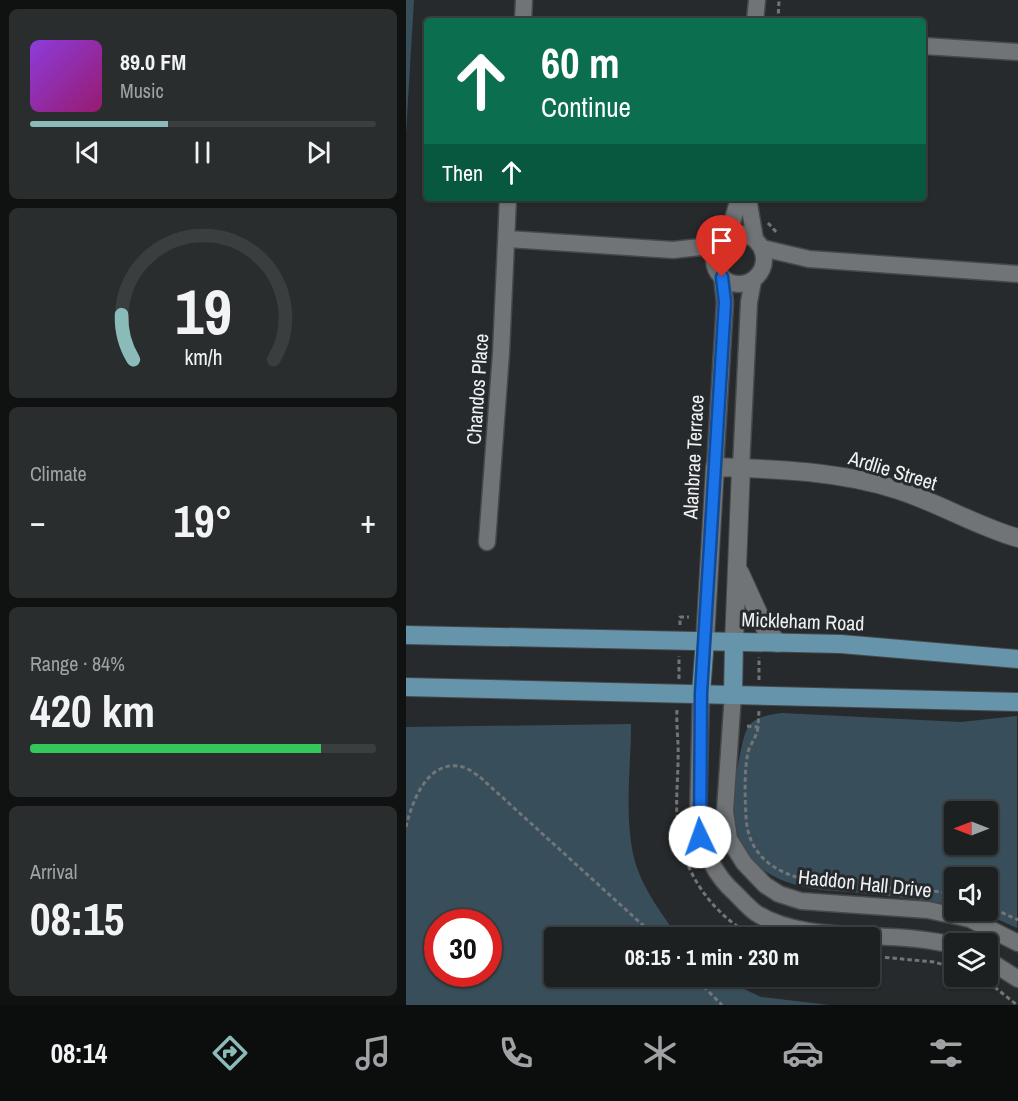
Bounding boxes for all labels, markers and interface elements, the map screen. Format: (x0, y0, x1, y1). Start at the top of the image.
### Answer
text: 60 m (541, 35, 620, 91)
icon: ahead (442, 42, 520, 120)
text: 89.0 FM (120, 47, 186, 77)
text: Music (120, 77, 164, 104)
text: Continue (541, 89, 631, 125)
icon: previous (71, 136, 104, 169)
icon: pause (186, 136, 219, 169)
icon: next (302, 136, 335, 169)
icon: ahead (495, 156, 528, 189)
text: Then (442, 158, 483, 188)
pin (696, 215, 747, 277)
icon: arrive (705, 224, 738, 257)
text: 19 (175, 269, 231, 353)
street label: Chandos Place (460, 333, 494, 445)
text: km/h (184, 344, 222, 373)
street label: Alanbrae Terrace (676, 394, 710, 521)
street label: Ardlie Street (845, 443, 941, 496)
text: Climate (30, 460, 87, 487)
text: 19° (173, 490, 233, 551)
text: − (30, 499, 46, 543)
text: + (360, 499, 376, 543)
street label: Mickleham Road (741, 605, 865, 637)
text: Range · 84% (30, 650, 125, 677)
text: 420 km (30, 680, 155, 741)
north arrow (944, 801, 998, 855)
map controls (944, 801, 998, 987)
position arrow (668, 805, 732, 869)
text: Arrival (30, 858, 77, 885)
street label: Haddon Hall Drive (797, 863, 933, 903)
button: sound (944, 867, 998, 921)
text: 08:15 (30, 888, 124, 949)
speed limit sign: 30 (424, 909, 502, 987)
button: layers (944, 933, 998, 987)
text: 08:15 · 1 min · 230 m (625, 942, 799, 972)
icon: directions (209, 1032, 251, 1074)
icon: music (352, 1032, 394, 1074)
icon: phone (495, 1032, 537, 1074)
icon: climate (639, 1032, 681, 1074)
icon: car (782, 1032, 824, 1074)
icon: filters (925, 1032, 967, 1074)
text: 08:14 (51, 1035, 107, 1071)

